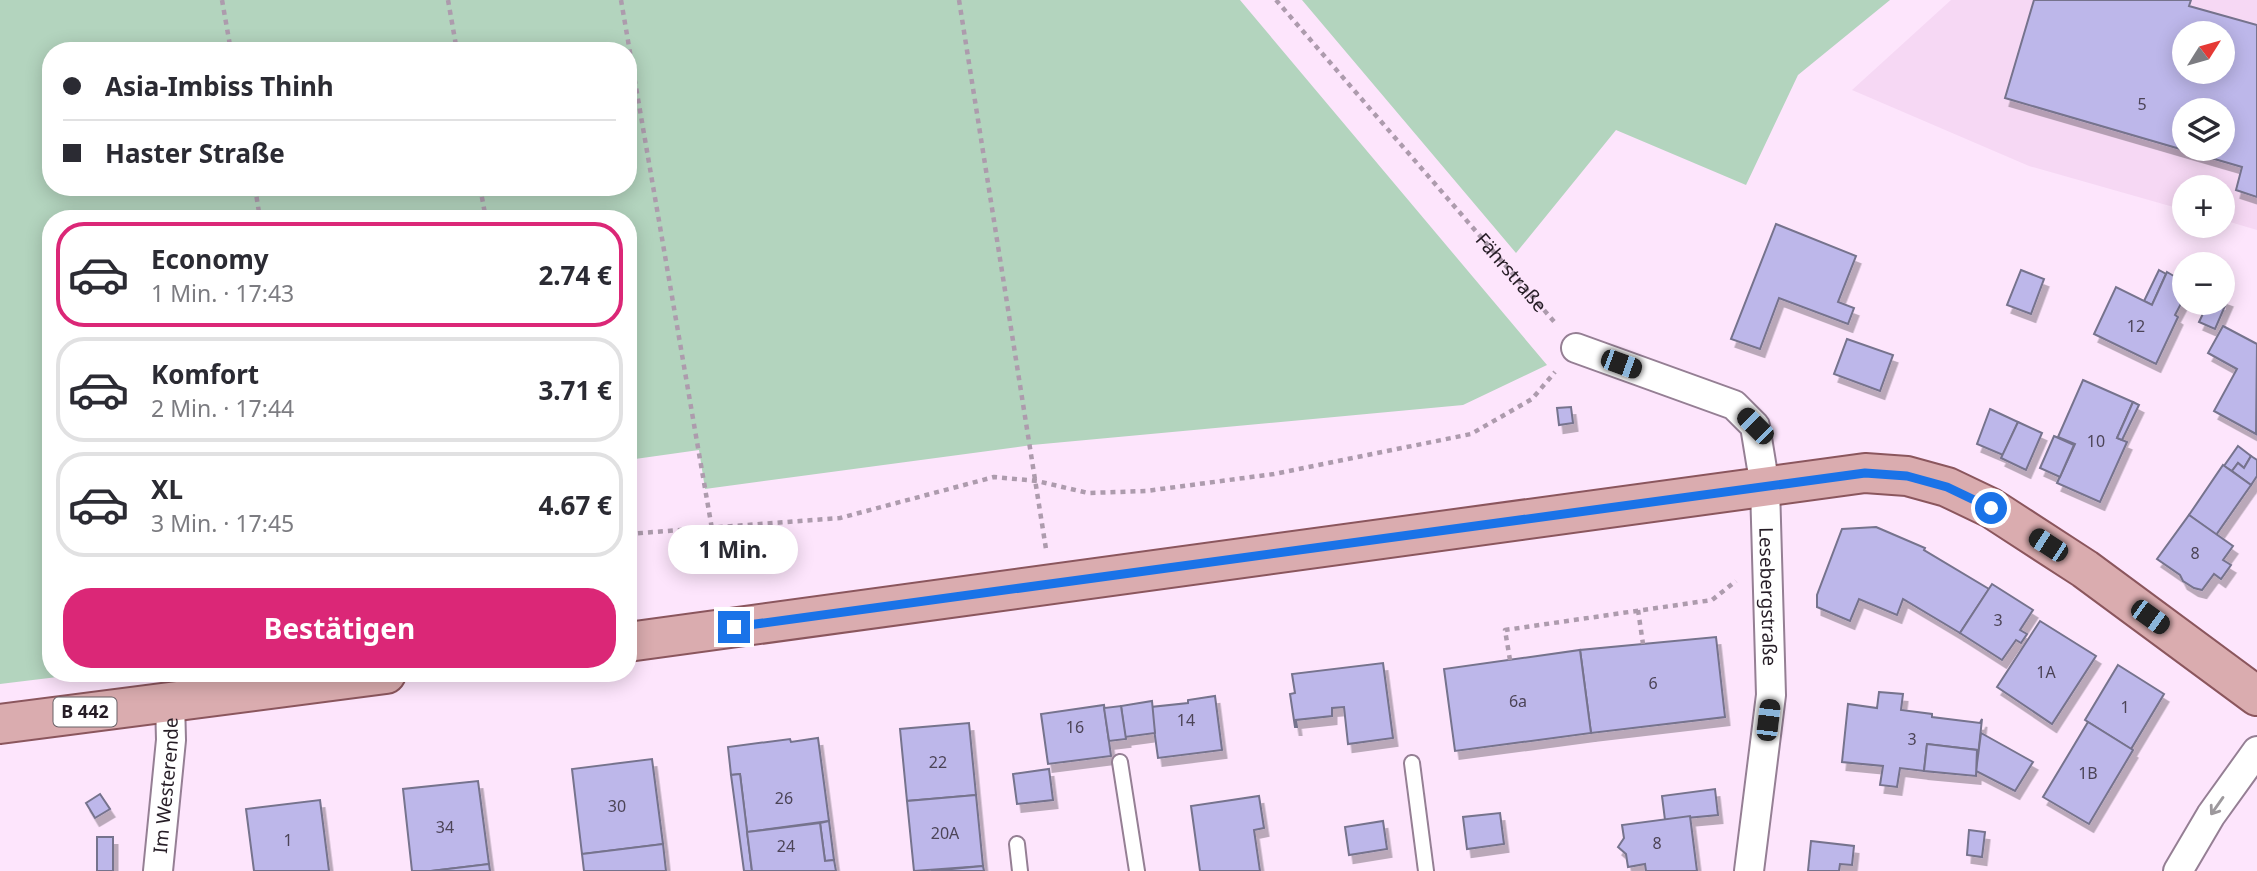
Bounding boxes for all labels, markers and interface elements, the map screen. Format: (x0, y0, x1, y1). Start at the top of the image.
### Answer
north arrow (2172, 21, 2235, 84)
map controls (2172, 21, 2235, 315)
text: Asia-Imbiss Thinh (105, 68, 334, 104)
house number: 5 (2137, 93, 2147, 115)
button: layers (2172, 98, 2235, 161)
text: Haster Straße (105, 135, 285, 171)
button: + (2172, 175, 2235, 238)
street label: Fährstraße (1470, 227, 1553, 318)
text: Economy (151, 241, 269, 277)
icon: car (67, 243, 130, 306)
button: − (2172, 252, 2235, 315)
text: 2.74 € (538, 257, 612, 293)
text: 1 Min. · 17:43 (151, 277, 294, 309)
house number: 12 (2127, 315, 2145, 337)
car (1598, 347, 1645, 381)
text: Komfort (151, 356, 259, 392)
icon: car (67, 358, 130, 421)
text: 3.71 € (538, 372, 612, 408)
text: 2 Min. · 17:44 (151, 392, 294, 424)
car (1733, 404, 1778, 448)
house number: 10 (2087, 430, 2105, 452)
text: XL (151, 471, 183, 507)
icon: car (67, 473, 130, 536)
text: 4.67 € (538, 487, 612, 523)
route start (1975, 492, 2007, 524)
text: 3 Min. · 17:45 (151, 507, 294, 539)
car (2025, 525, 2072, 565)
callout: 1 Min. (669, 526, 799, 574)
street label: Lesebergstraße (1753, 527, 1783, 666)
text: 1 Min. (698, 533, 768, 565)
house number: 8 (2190, 542, 2200, 564)
button: Bestätigen (63, 588, 616, 668)
car (2127, 596, 2174, 638)
house number: 3 (1993, 609, 2003, 631)
route end (718, 611, 750, 643)
house number: 1A (2036, 661, 2056, 683)
house number: 6 (1648, 672, 1658, 694)
house number: 6a (1509, 690, 1527, 712)
house number: 1 (2120, 696, 2130, 718)
road number: B 442 (54, 698, 116, 726)
car (1756, 698, 1781, 742)
house number: 14 (1177, 709, 1195, 731)
house number: 16 (1066, 716, 1084, 738)
street label: Im Westerende (147, 717, 184, 854)
house number: 3 (1907, 728, 1917, 750)
house number: 22 (929, 751, 947, 773)
house number: 1B (2078, 762, 2098, 784)
house number: 26 (775, 787, 793, 809)
house number: 30 (608, 795, 626, 817)
one-way arrow (2210, 796, 2224, 815)
house number: 34 (436, 816, 454, 838)
house number: 20A (931, 822, 960, 844)
house number: 1 (283, 829, 293, 851)
house number: 8 (1652, 832, 1662, 854)
house number: 24 (777, 835, 795, 857)

